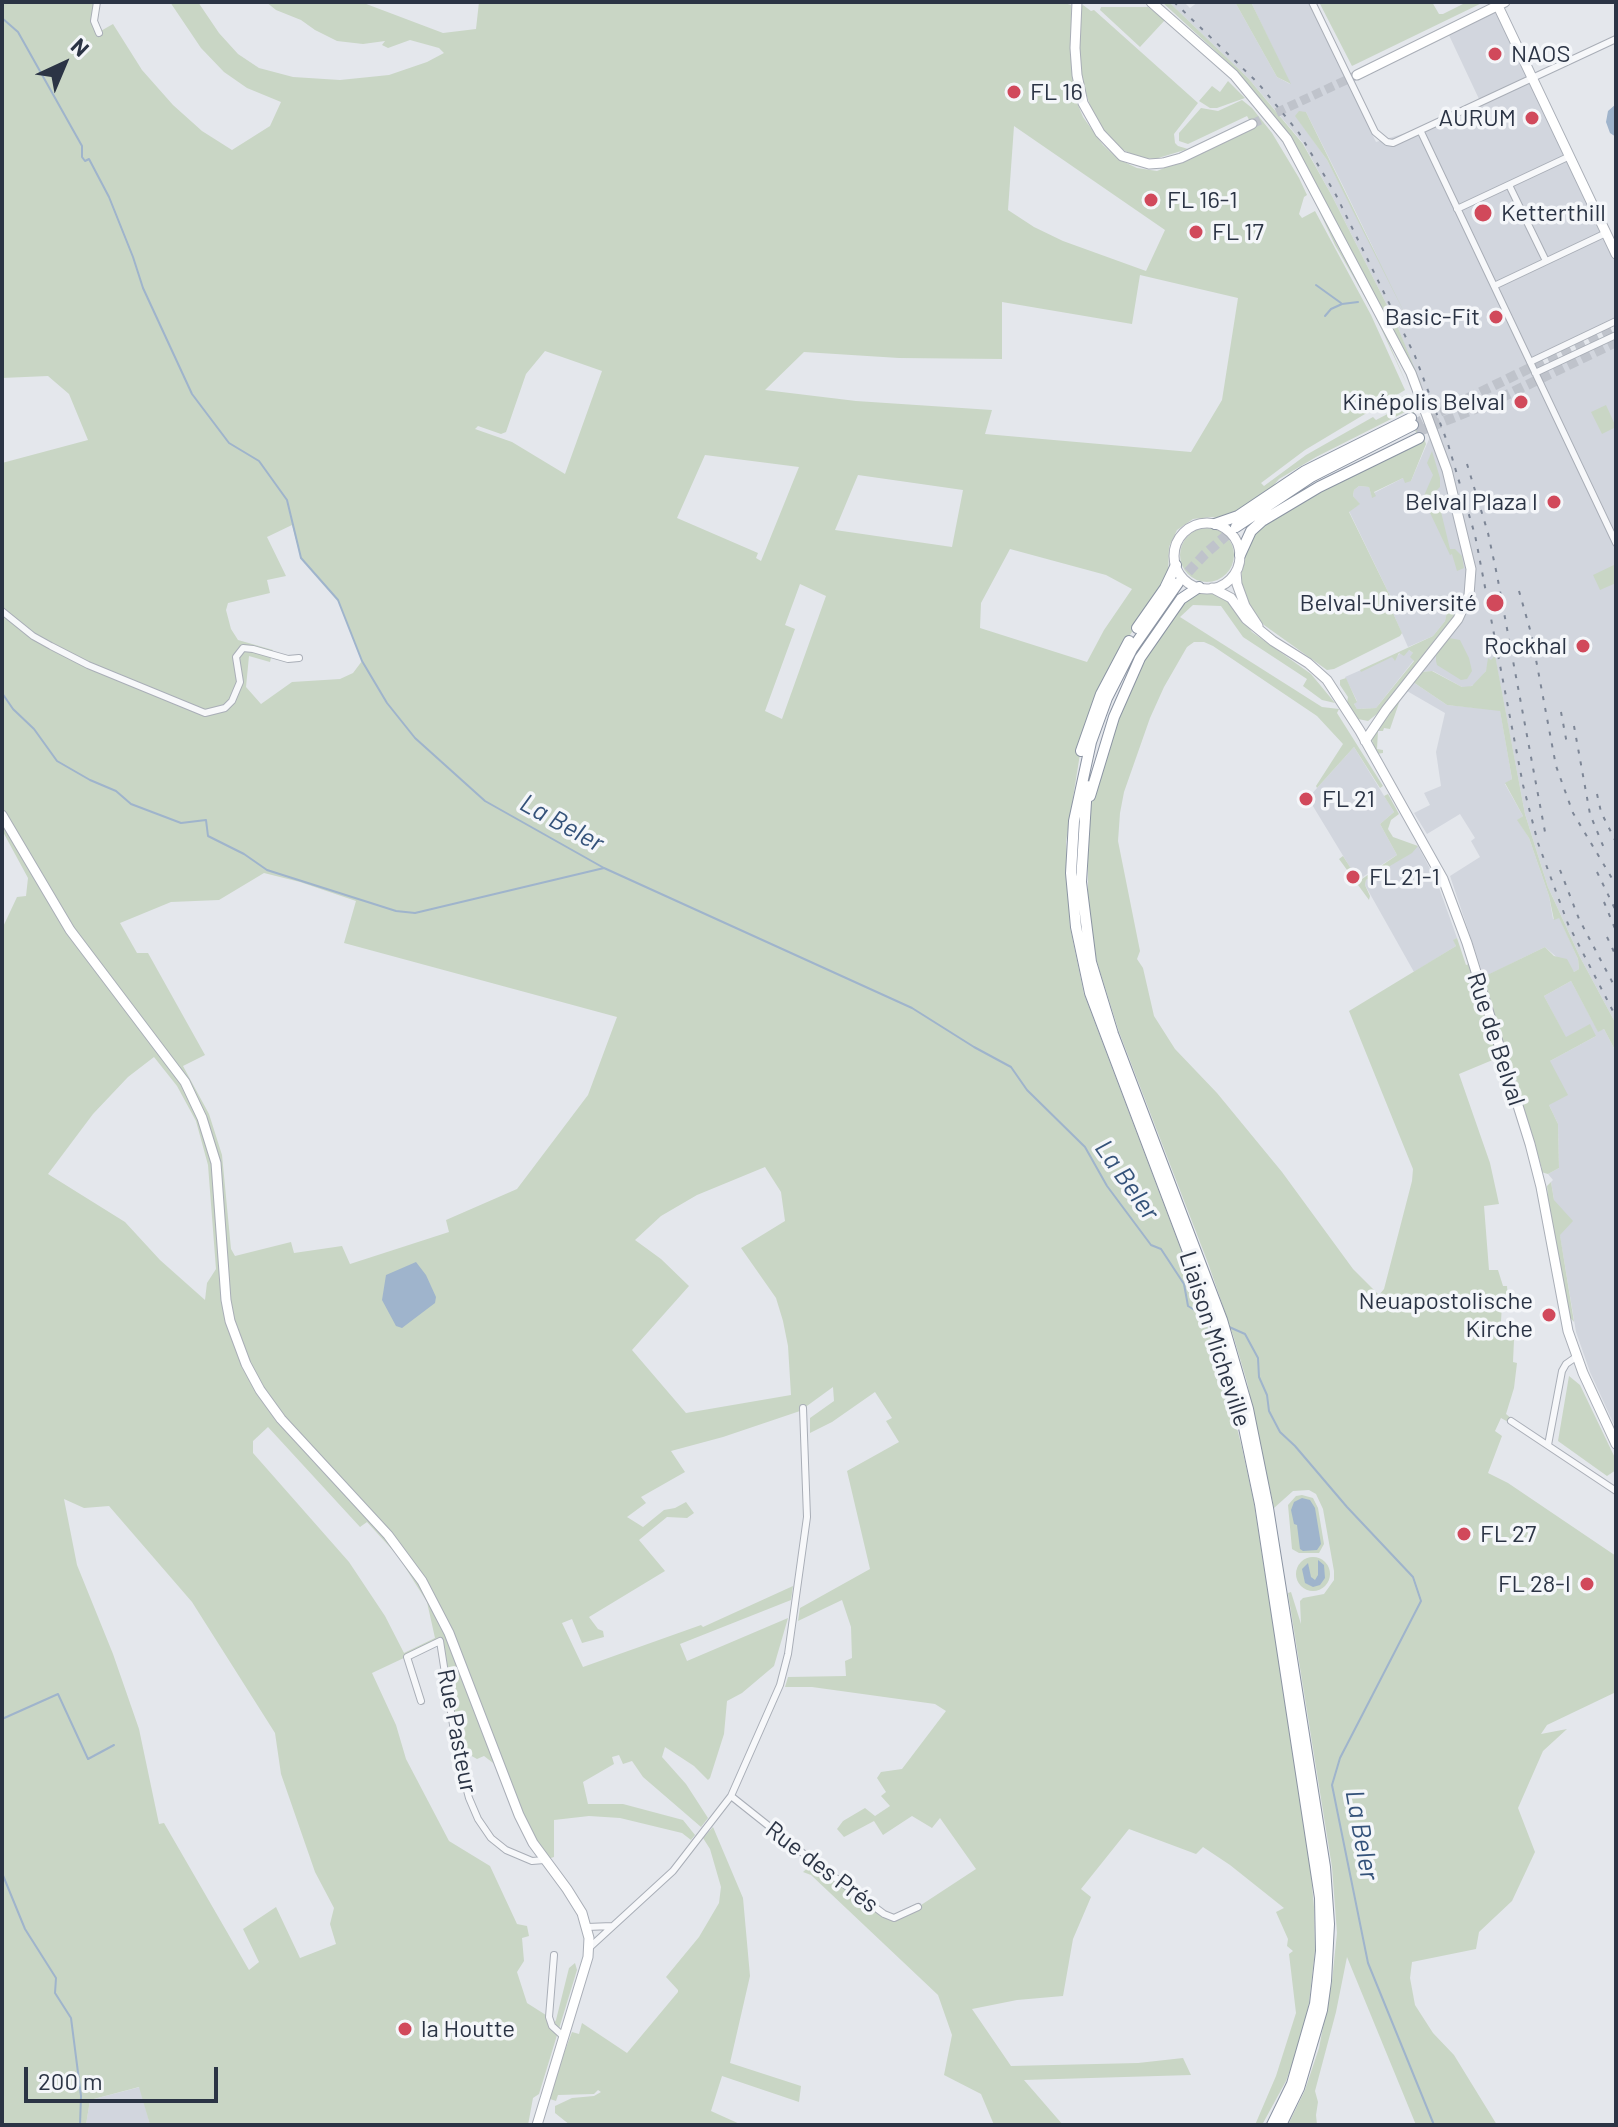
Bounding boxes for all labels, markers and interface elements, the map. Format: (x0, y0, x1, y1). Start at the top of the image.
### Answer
north arrow (24, 24, 104, 104)
text: N (66, 32, 95, 61)
place label: NAOS (1511, 40, 1570, 68)
marker: NAOS (1486, 45, 1504, 63)
place label: FL 16 (1030, 78, 1083, 106)
marker: FL 16 (1005, 83, 1023, 101)
place label: AURUM (1439, 104, 1516, 132)
marker: AURUM (1523, 109, 1541, 127)
place label: FL 16-1 (1167, 186, 1238, 214)
marker: FL 16-1 (1142, 191, 1160, 209)
place label: Ketterthill (1501, 199, 1606, 227)
marker: Ketterthill (1472, 202, 1494, 224)
place label: FL 17 (1212, 218, 1264, 246)
marker: FL 17 (1187, 223, 1205, 241)
place label: Basic-Fit (1385, 303, 1480, 331)
marker: Basic-Fit (1487, 308, 1505, 326)
place label: Kinépolis Belval (1342, 388, 1505, 416)
marker: Kinépolis Belval (1512, 393, 1530, 411)
place label: Belval Plaza I (1405, 488, 1538, 516)
marker: Belval Plaza I (1545, 493, 1563, 511)
place label: Belval-Université (1299, 589, 1477, 617)
marker: Belval-Université (1484, 592, 1506, 614)
place label: Rockhal (1484, 632, 1567, 660)
marker: Rockhal (1574, 637, 1592, 655)
place label: FL 21 (1322, 785, 1375, 813)
water label: La Beler (515, 787, 609, 859)
marker: FL 21 (1297, 790, 1315, 808)
place label: FL 21-1 (1369, 863, 1440, 891)
marker: FL 21-1 (1344, 868, 1362, 886)
street label: Rue de Belval (1461, 969, 1531, 1109)
water label: La Beler (1088, 1134, 1166, 1226)
street label: Liaison Micheville (1173, 1248, 1257, 1430)
place label: Neuapostolische Kirche (1358, 1287, 1533, 1343)
marker: Neuapostolische Kirche (1540, 1306, 1558, 1324)
place label: FL 27 (1480, 1520, 1536, 1548)
marker: FL 27 (1455, 1525, 1473, 1543)
place label: FL 28-I (1498, 1570, 1571, 1598)
marker: FL 28-I (1578, 1575, 1596, 1593)
street label: Rue Pasteur (431, 1666, 483, 1796)
water label: La Beler (1339, 1788, 1385, 1882)
street label: Rue des Prés (760, 1815, 884, 1919)
place label: la Houtte (421, 2015, 515, 2043)
marker: la Houtte (396, 2020, 414, 2038)
scale bar (28, 2051, 222, 2101)
text: 200 m (38, 2066, 103, 2095)

